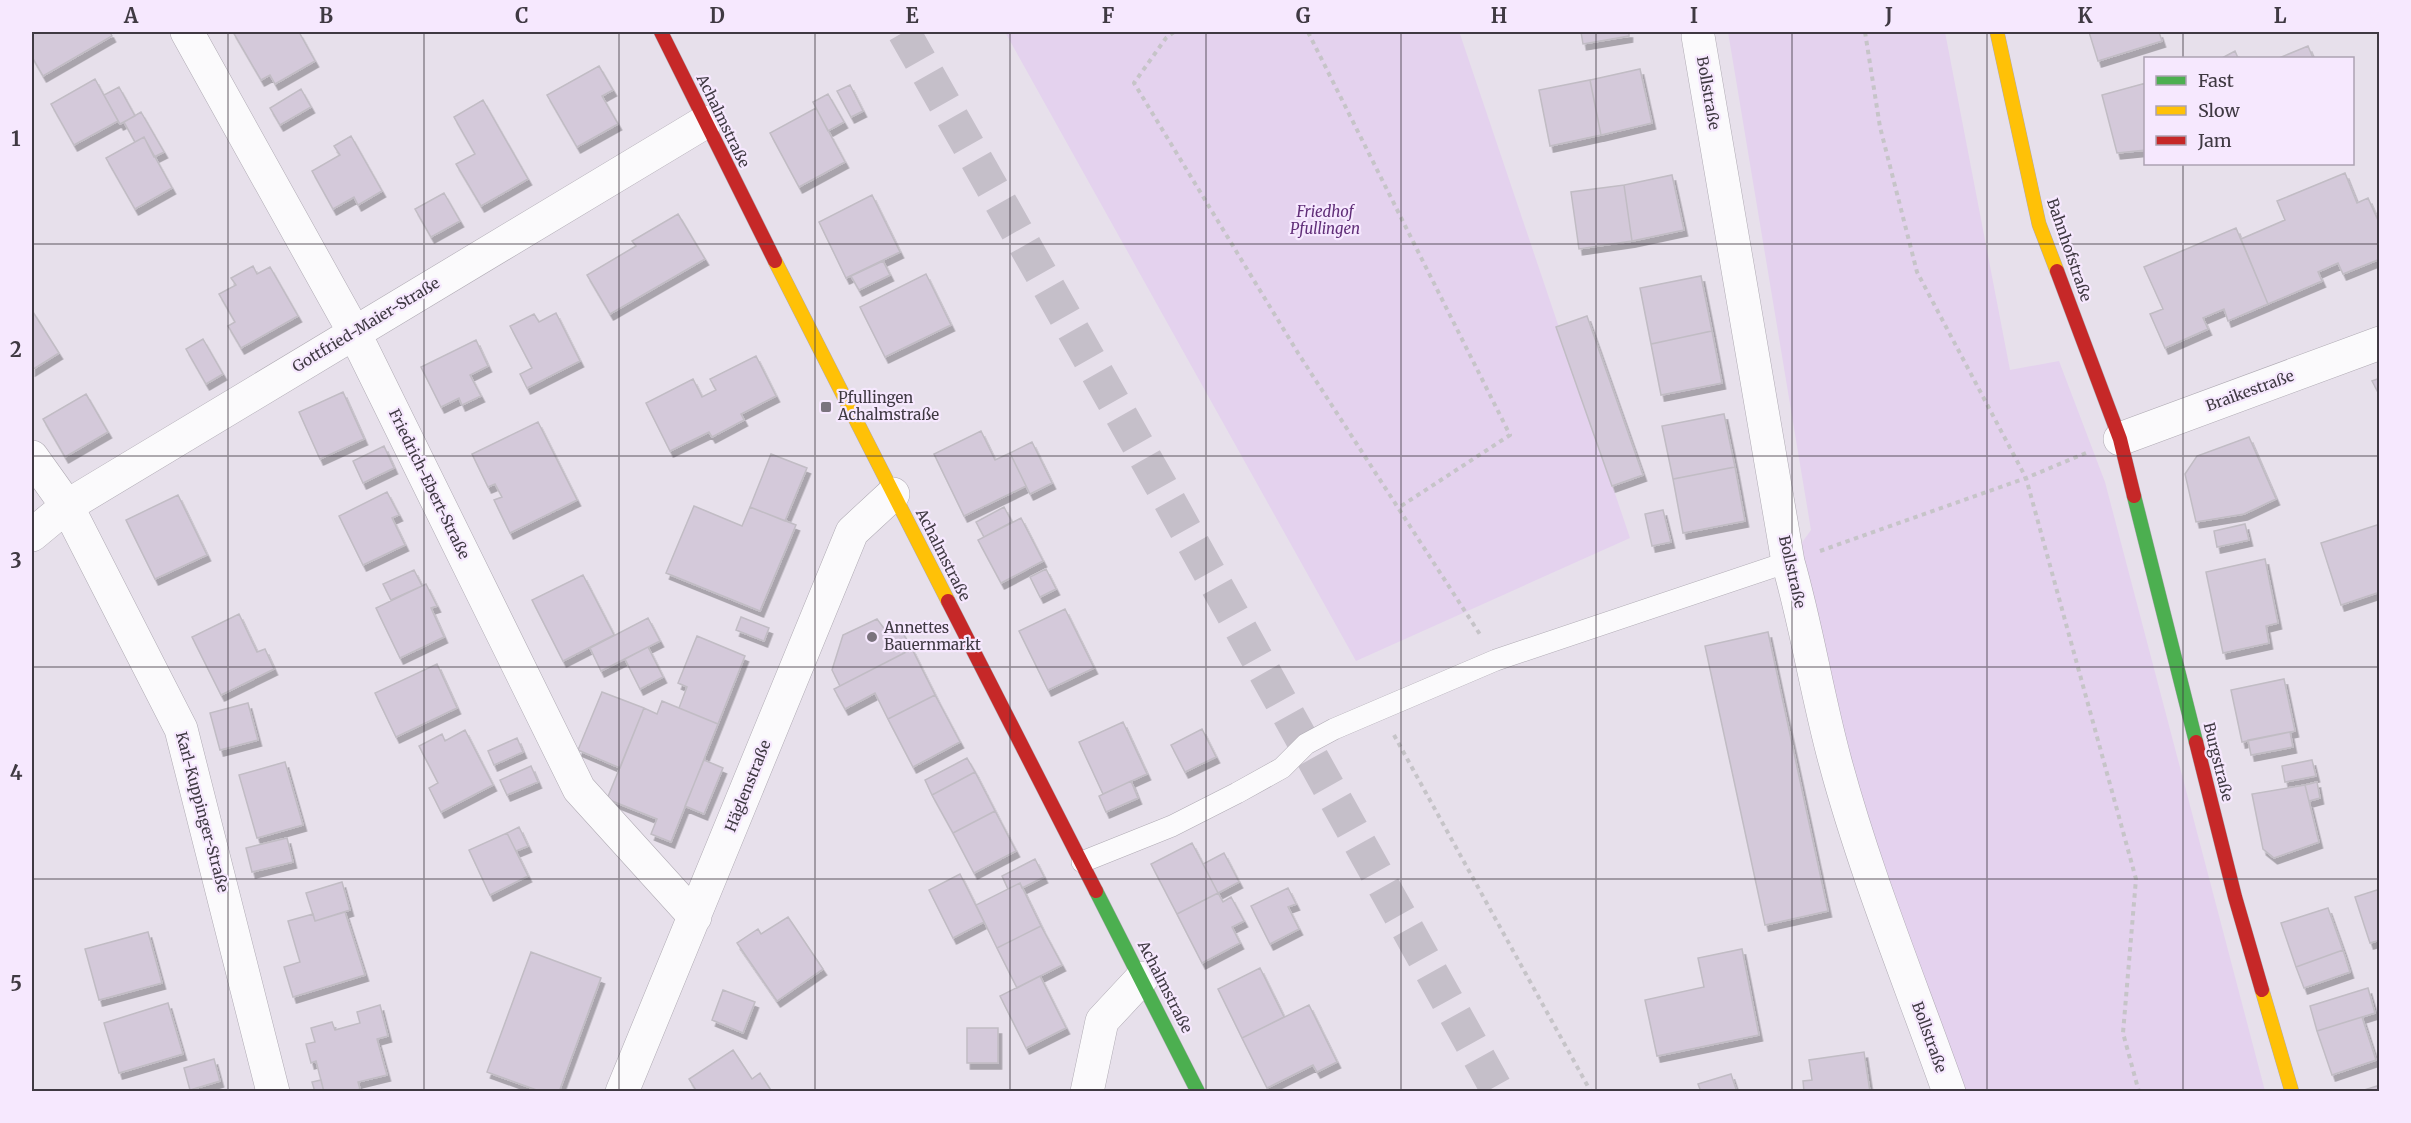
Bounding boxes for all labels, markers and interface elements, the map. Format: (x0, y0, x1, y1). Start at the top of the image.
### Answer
text: A (123, 3, 139, 28)
text: B (319, 3, 333, 28)
text: C (515, 3, 529, 28)
text: D (709, 3, 725, 28)
text: E (905, 3, 919, 28)
text: F (1102, 3, 1115, 28)
text: G (1296, 3, 1311, 28)
text: H (1491, 3, 1507, 28)
text: I (1690, 3, 1698, 28)
text: J (1884, 3, 1893, 28)
text: K (2078, 3, 2093, 28)
text: L (2274, 3, 2287, 28)
street label: Bollstraße (1693, 55, 1724, 131)
legend (2144, 57, 2354, 165)
text: Fast (2198, 69, 2234, 92)
street label: Achalmstraße (692, 70, 754, 171)
text: Slow (2198, 99, 2241, 122)
text: 1 (11, 126, 21, 151)
text: Jam (2197, 129, 2232, 152)
street label: Bahnhofstraße (2043, 196, 2096, 304)
park label: Friedhof Pfullingen (1290, 202, 1360, 238)
street label: Gottfried-Maier-Straße (289, 273, 443, 376)
text: 2 (10, 337, 22, 362)
street label: Braikestraße (2203, 366, 2297, 415)
place label: Pfullingen Achalmstraße (837, 388, 939, 424)
marker: Pfullingen Achalmstraße (819, 400, 833, 414)
street label: Friedrich-Ebert-Straße (385, 406, 474, 562)
street label: Achalmstraße (912, 504, 975, 604)
street label: Bollstraße (1775, 534, 1810, 610)
text: 3 (10, 548, 22, 573)
place label: Annettes Bauernmarkt (883, 618, 981, 654)
marker: Annettes Bauernmarkt (865, 630, 879, 644)
street label: Burgstraße (2200, 720, 2237, 803)
street label: Karl-Kuppinger-Straße (172, 730, 233, 894)
street label: Häglenstraße (721, 737, 775, 834)
text: 4 (10, 760, 23, 785)
street label: Achalmstraße (1134, 936, 1197, 1036)
text: 5 (10, 971, 22, 996)
street label: Bollstraße (1908, 999, 1951, 1075)

